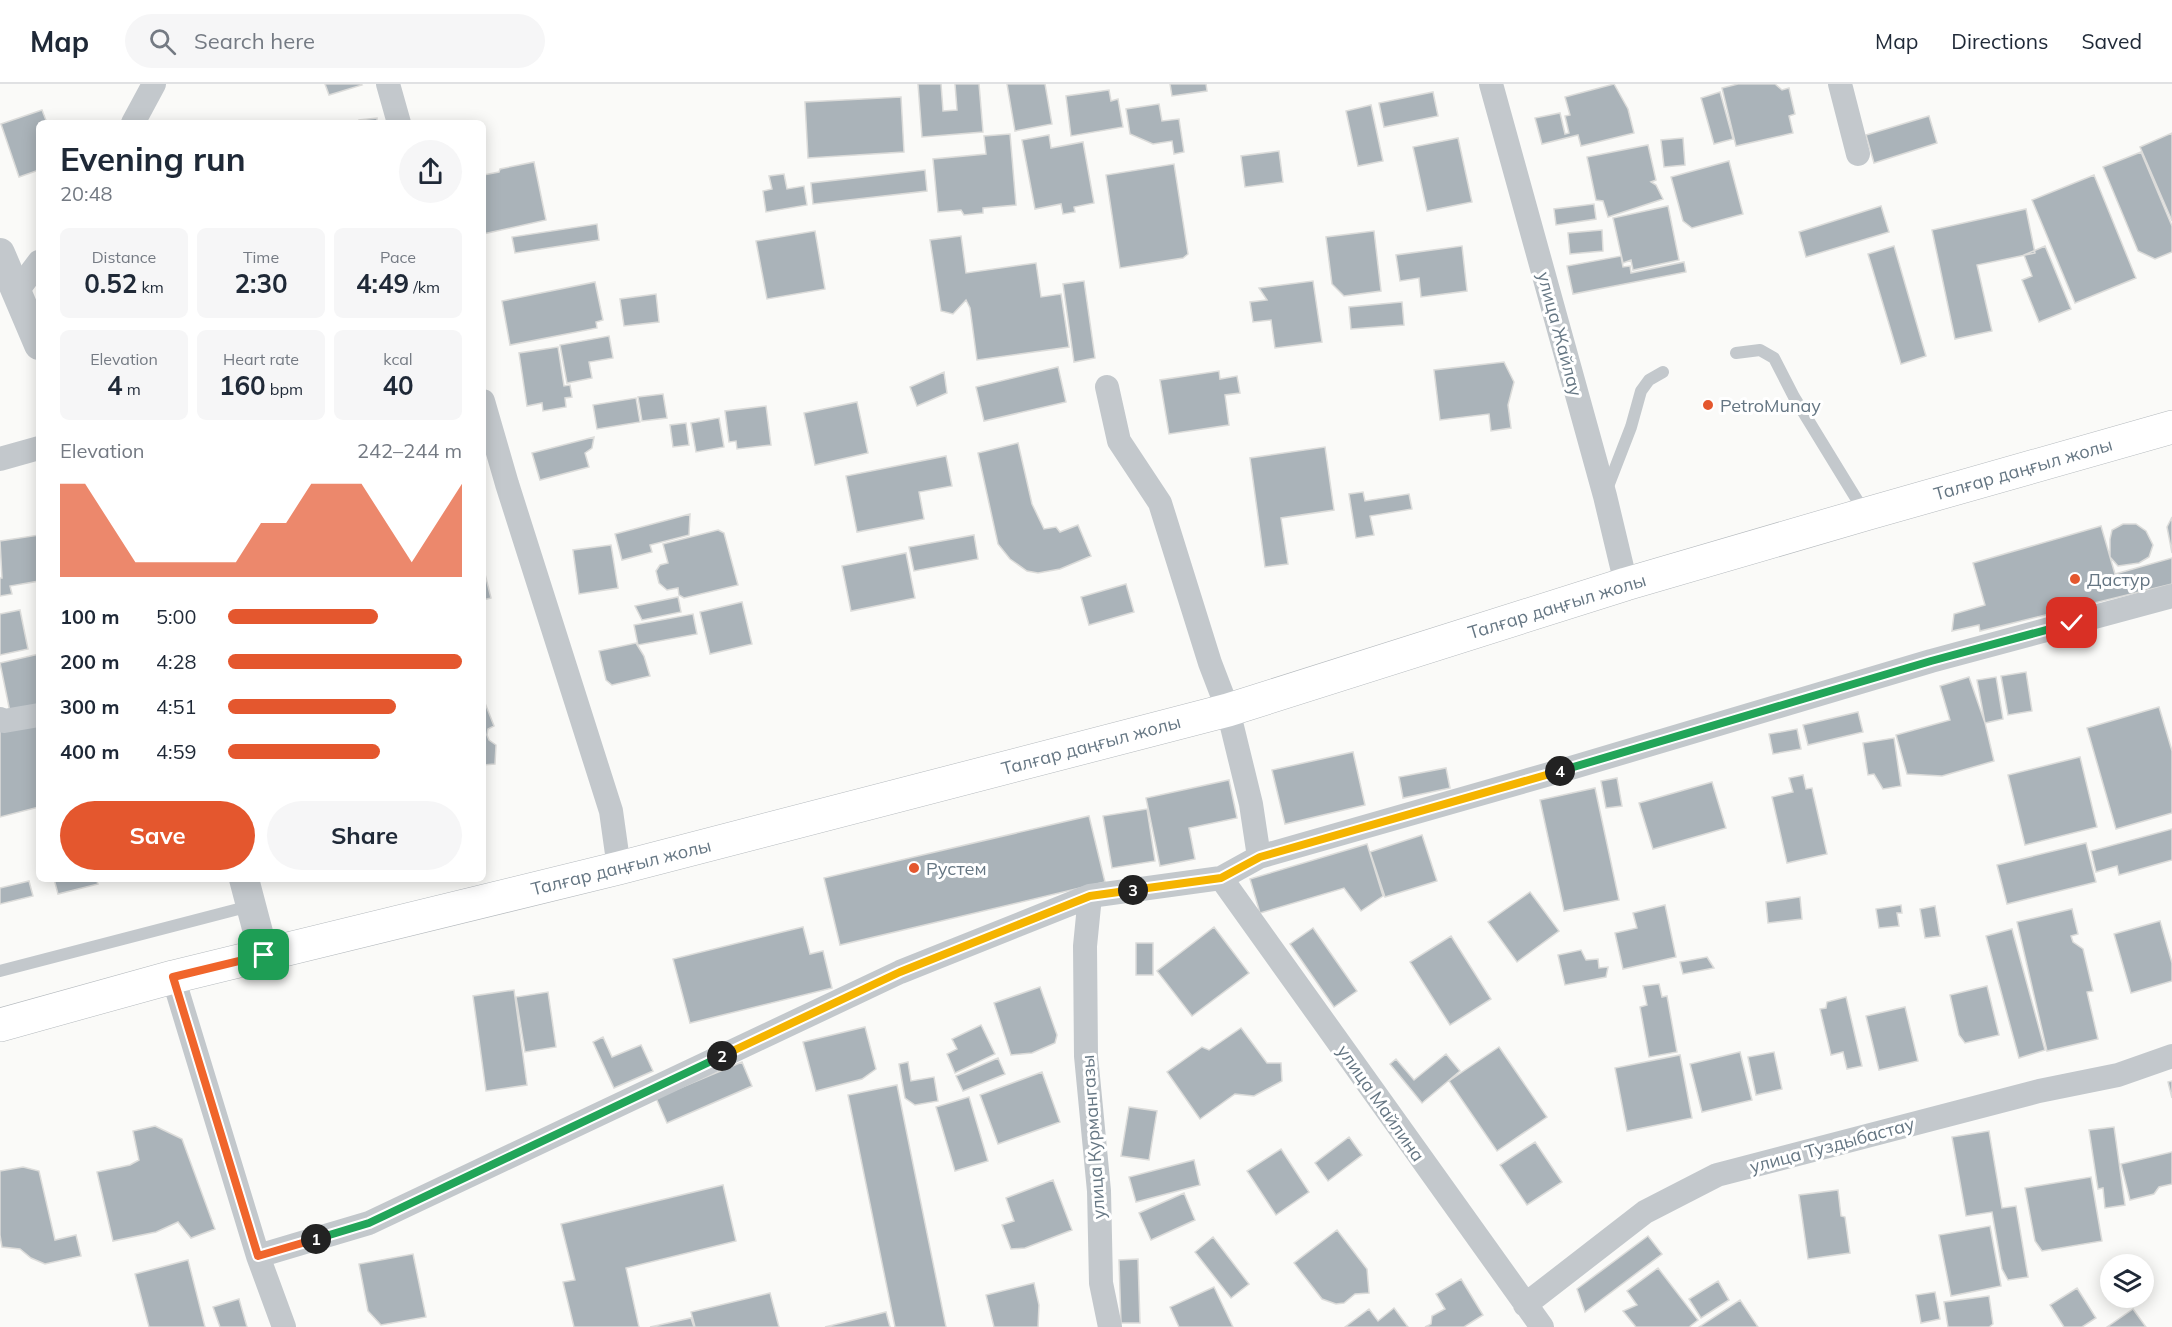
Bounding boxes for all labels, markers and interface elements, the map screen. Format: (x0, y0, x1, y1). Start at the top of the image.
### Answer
search box (125, 14, 545, 68)
text: Map (30, 24, 89, 59)
icon: search (146, 25, 179, 58)
text: Search here (194, 27, 315, 55)
text: Map (1875, 28, 1918, 54)
text: Directions (1951, 28, 2048, 54)
text: Saved (2081, 28, 2142, 54)
text: Evening run (60, 138, 246, 179)
button: share (399, 140, 462, 203)
text: 20:48 (60, 181, 113, 206)
text: Distance (92, 247, 156, 267)
text: Time (243, 247, 279, 267)
text: Pace (380, 247, 416, 267)
text: 0.52 (84, 267, 137, 300)
text: 2:30 (234, 267, 288, 300)
text: 4:49 (356, 267, 409, 300)
street label: улица Жайлау (1532, 269, 1588, 399)
text: km (137, 277, 164, 297)
text: /km (409, 277, 440, 297)
text: Elevation (90, 349, 158, 369)
text: Heart rate (223, 349, 299, 369)
text: kcal (383, 349, 413, 369)
text: 4 (107, 369, 123, 402)
text: 160 (219, 369, 266, 402)
text: 40 (382, 369, 414, 402)
text: m (123, 379, 141, 399)
text: bpm (266, 379, 303, 399)
place label: PetroMunay (1720, 394, 1821, 417)
marker: PetroMunay (1701, 398, 1715, 412)
street label: Талғар даңғыл жолы (1931, 432, 2115, 506)
text: Elevation (60, 438, 145, 463)
text: 242–244 m (357, 438, 462, 463)
street label: Талғар даңғыл жолы (1465, 568, 1649, 644)
place label: Дастур (2087, 568, 2150, 591)
marker: Дастур (2068, 572, 2082, 586)
pin (2046, 597, 2097, 648)
text: 100 m (60, 604, 119, 629)
text: 5:00 (156, 604, 197, 629)
icon: check (2055, 606, 2088, 639)
text: 200 m (60, 649, 119, 674)
text: 4:28 (156, 649, 197, 674)
text: 300 m (60, 694, 119, 719)
text: 4:51 (156, 694, 197, 719)
street label: Талғар даңғыл жолы (999, 710, 1183, 780)
text: 400 m (60, 739, 119, 764)
text: 4:59 (156, 739, 197, 764)
pin: 4 (1545, 756, 1575, 786)
text: 4 (1555, 761, 1565, 781)
button: Save (60, 801, 255, 870)
button: Share (267, 801, 462, 870)
street label: Талғар даңғыл жолы (529, 833, 713, 901)
place label: Рустем (926, 857, 987, 880)
marker: Рустем (907, 861, 921, 875)
pin: 3 (1118, 875, 1148, 905)
text: 3 (1128, 880, 1138, 900)
pin (238, 929, 289, 980)
icon: arrive (247, 938, 280, 971)
street label: улица Майлина (1332, 1040, 1430, 1166)
pin: 2 (707, 1041, 737, 1071)
text: 2 (717, 1046, 727, 1066)
street label: улица Курмангазы (1076, 1054, 1110, 1220)
street label: улица Туздыбастау (1747, 1112, 1917, 1178)
pin: 1 (301, 1224, 331, 1254)
text: 1 (311, 1229, 321, 1249)
map controls (2100, 1254, 2154, 1308)
button: layers (2100, 1254, 2154, 1308)

